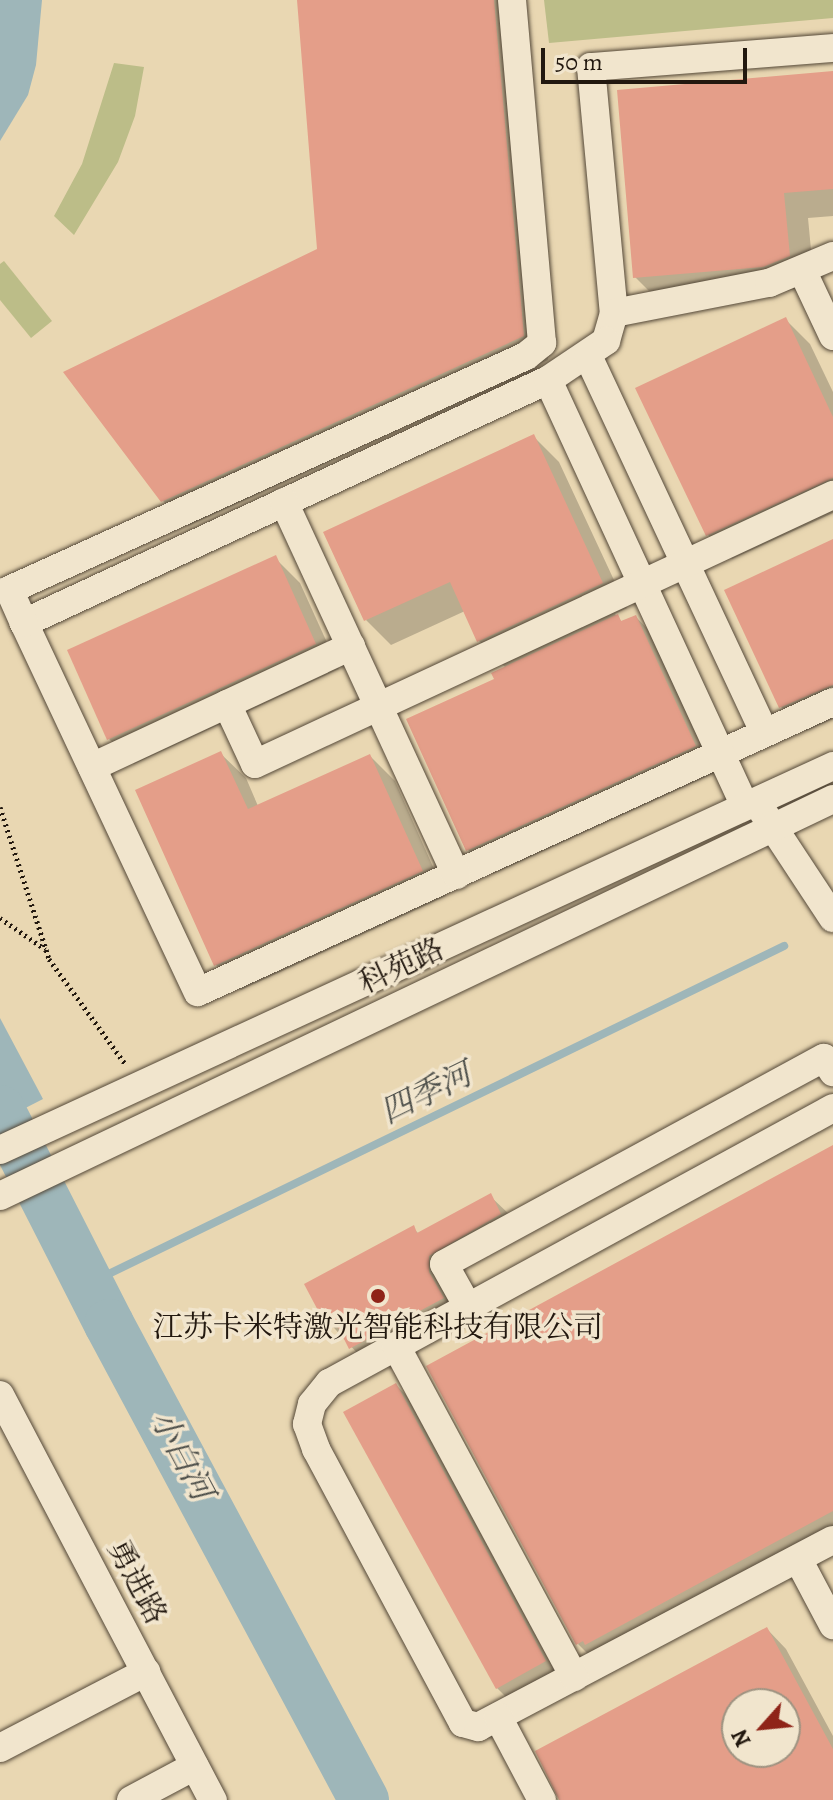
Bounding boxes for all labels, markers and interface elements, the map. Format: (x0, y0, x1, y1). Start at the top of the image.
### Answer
scale bar (545, 32, 751, 82)
text: 50 m (555, 46, 603, 78)
street label: 科苑路 (353, 931, 449, 1001)
water label: 四季河 (374, 1055, 478, 1131)
marker: 江苏卡米特激光智能科技有限公司 (369, 1287, 387, 1305)
place label: 江苏卡米特激光智能科技有限公司 (153, 1309, 603, 1345)
water label: 小白河 (143, 1404, 221, 1506)
street label: 勇进路 (100, 1534, 174, 1630)
north arrow (721, 1688, 801, 1768)
text: N (724, 1724, 758, 1752)

